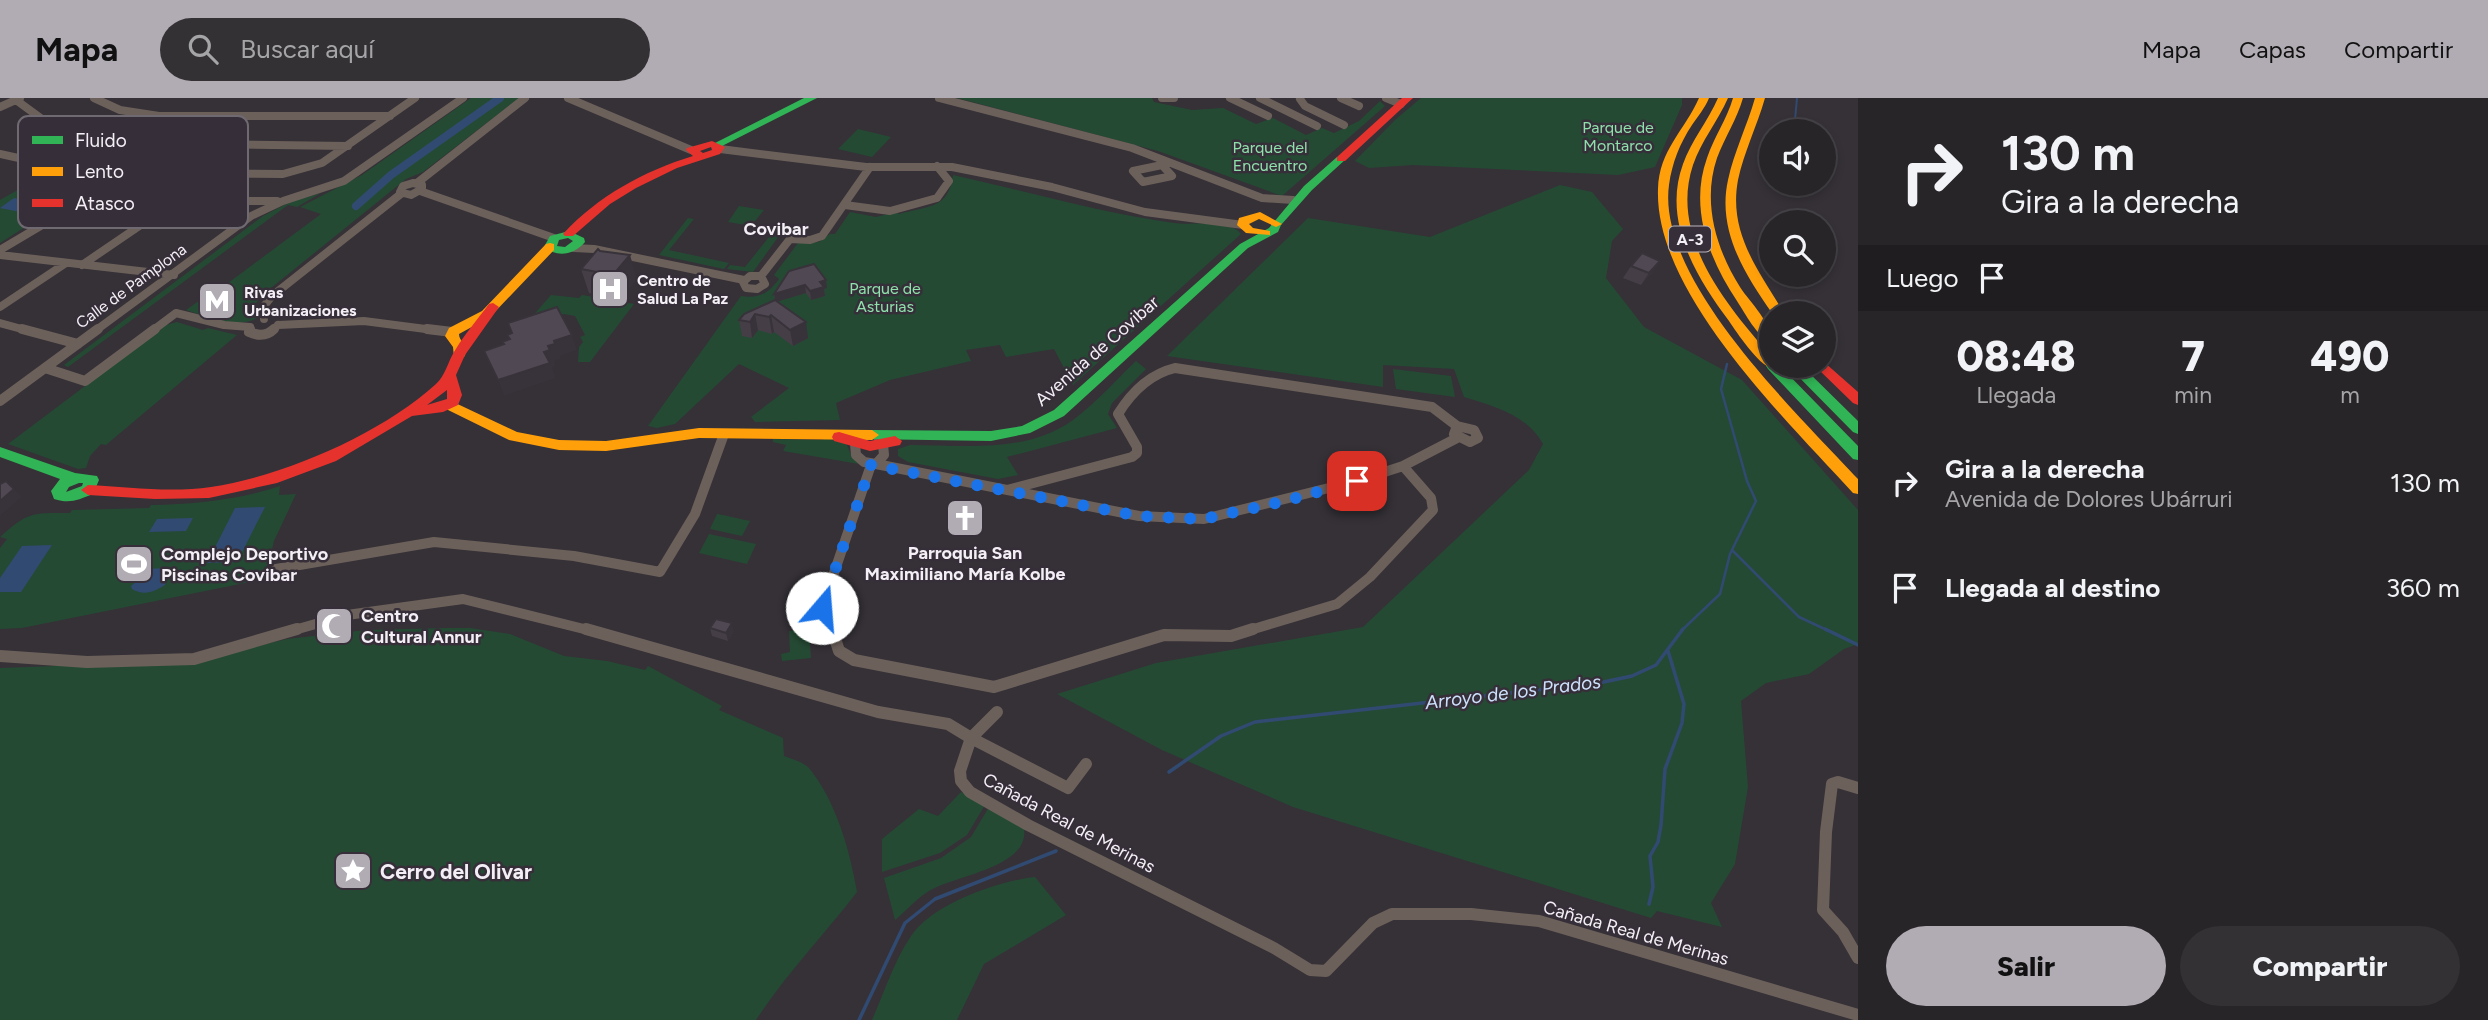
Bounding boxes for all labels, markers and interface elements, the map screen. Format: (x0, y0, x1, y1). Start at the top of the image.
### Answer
search box (160, 18, 650, 81)
text: Mapa (35, 30, 118, 69)
icon: search (184, 30, 222, 68)
text: Buscar aquí (240, 33, 374, 65)
text: Mapa (2142, 35, 2201, 64)
text: Capas (2239, 35, 2306, 64)
text: Compartir (2344, 35, 2453, 64)
legend (18, 116, 248, 228)
park label: Parque de Montarco (1582, 118, 1654, 155)
map controls (1759, 119, 1836, 378)
button: sound (1759, 119, 1836, 196)
text: 130 m (2001, 123, 2135, 182)
icon: right (1886, 126, 1977, 217)
text: Fluido (75, 129, 127, 152)
park label: Parque del Encuentro (1232, 138, 1308, 175)
text: Lento (75, 160, 124, 183)
text: Gira a la derecha (2001, 183, 2239, 221)
text: Atasco (75, 192, 135, 215)
button: search (1759, 210, 1836, 287)
district label: Covibar (744, 218, 809, 240)
road number: A-3 (1669, 226, 1711, 252)
street label: Calle de Pamplona (72, 240, 190, 332)
icon: arrive (1973, 259, 2011, 297)
text: Luego (1886, 262, 1959, 294)
hospital icon: Centro de Salud La Paz (589, 268, 631, 310)
place label: Centro de Salud La Paz (637, 271, 729, 308)
park label: Parque de Asturias (849, 279, 921, 316)
metro station icon: Rivas Urbanizaciones (196, 280, 238, 322)
place label: Rivas Urbanizaciones (244, 283, 357, 320)
street label: Avenida de Covibar (1031, 291, 1163, 411)
button: layers (1759, 301, 1836, 378)
text: 08:48 (1957, 331, 2076, 382)
text: 7 (2181, 331, 2205, 382)
text: 490 (2311, 331, 2389, 382)
text: Llegada (1976, 381, 2056, 409)
text: min (2174, 381, 2212, 409)
text: m (2340, 381, 2360, 409)
pin (1327, 451, 1387, 511)
text: Gira a la derecha (1945, 453, 2145, 485)
icon: arrive (1338, 462, 1376, 500)
icon: right (1886, 464, 1924, 502)
text: 130 m (2390, 467, 2460, 499)
text: Avenida de Dolores Ubárruri (1945, 485, 2233, 513)
church icon: Parroquia San Maximiliano María Kolbe (944, 497, 986, 539)
place label: Parroquia San Maximiliano María Kolbe (865, 542, 1066, 585)
sports icon: Complejo Deportivo Piscinas Covibar (113, 543, 155, 585)
place label: Complejo Deportivo Piscinas Covibar (161, 543, 328, 586)
icon: arrive (1886, 569, 1924, 607)
position arrow (785, 571, 859, 645)
text: Llegada al destino (1945, 572, 2160, 604)
text: 360 m (2386, 572, 2460, 604)
mosque icon: Centro Cultural Annur (313, 605, 355, 647)
place label: Centro Cultural Annur (361, 605, 482, 648)
water label: Arroyo de los Prados (1423, 670, 1602, 714)
street label: Cañada Real de Merinas (979, 768, 1159, 878)
place icon: Cerro del Olivar (332, 850, 374, 892)
place label: Cerro del Olivar (380, 859, 532, 884)
street label: Cañada Real de Merinas (1541, 896, 1731, 970)
button: Salir (1886, 926, 2166, 1006)
button: Compartir (2180, 926, 2460, 1006)

